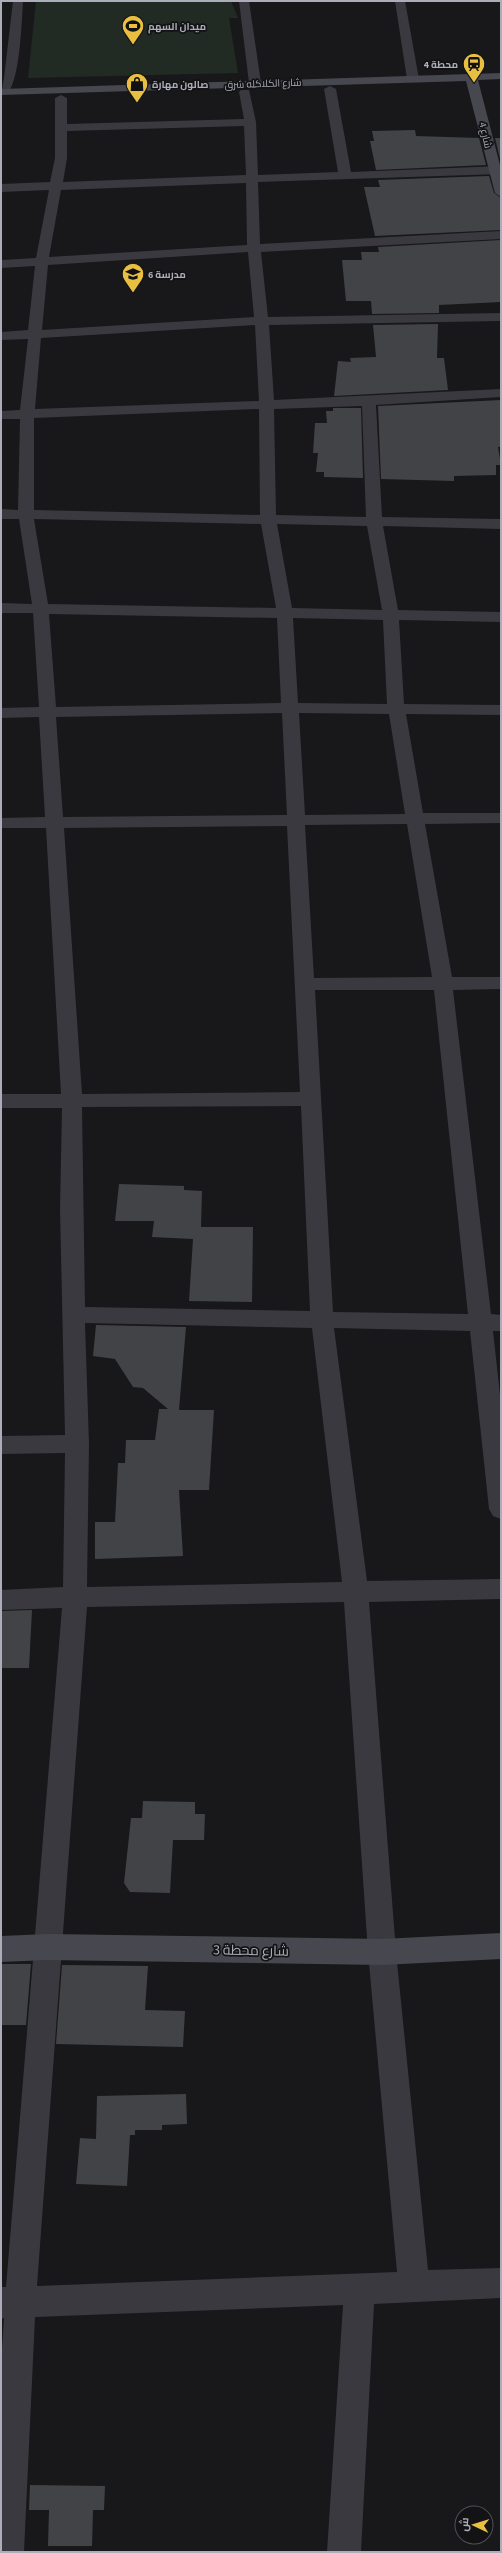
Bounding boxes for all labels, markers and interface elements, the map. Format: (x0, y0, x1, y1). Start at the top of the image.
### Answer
sports icon: ميدان السهم (120, 13, 146, 46)
place label: ميدان السهم (148, 20, 206, 34)
station icon: محطة 4 (461, 51, 487, 84)
place label: محطة 4 (424, 58, 458, 72)
shop icon: صالون مهارة (124, 71, 150, 104)
street label: شارع الكلاكله شرق (224, 76, 302, 92)
place label: صالون مهارة (152, 78, 209, 92)
street label: شارع 4 (475, 121, 495, 150)
school or university icon: مدرسة 6 (120, 261, 146, 294)
place label: مدرسة 6 (148, 268, 186, 282)
street label: شارع محطة 3 (213, 1940, 289, 1962)
north arrow (454, 2505, 494, 2545)
text: ش (457, 2517, 472, 2532)

